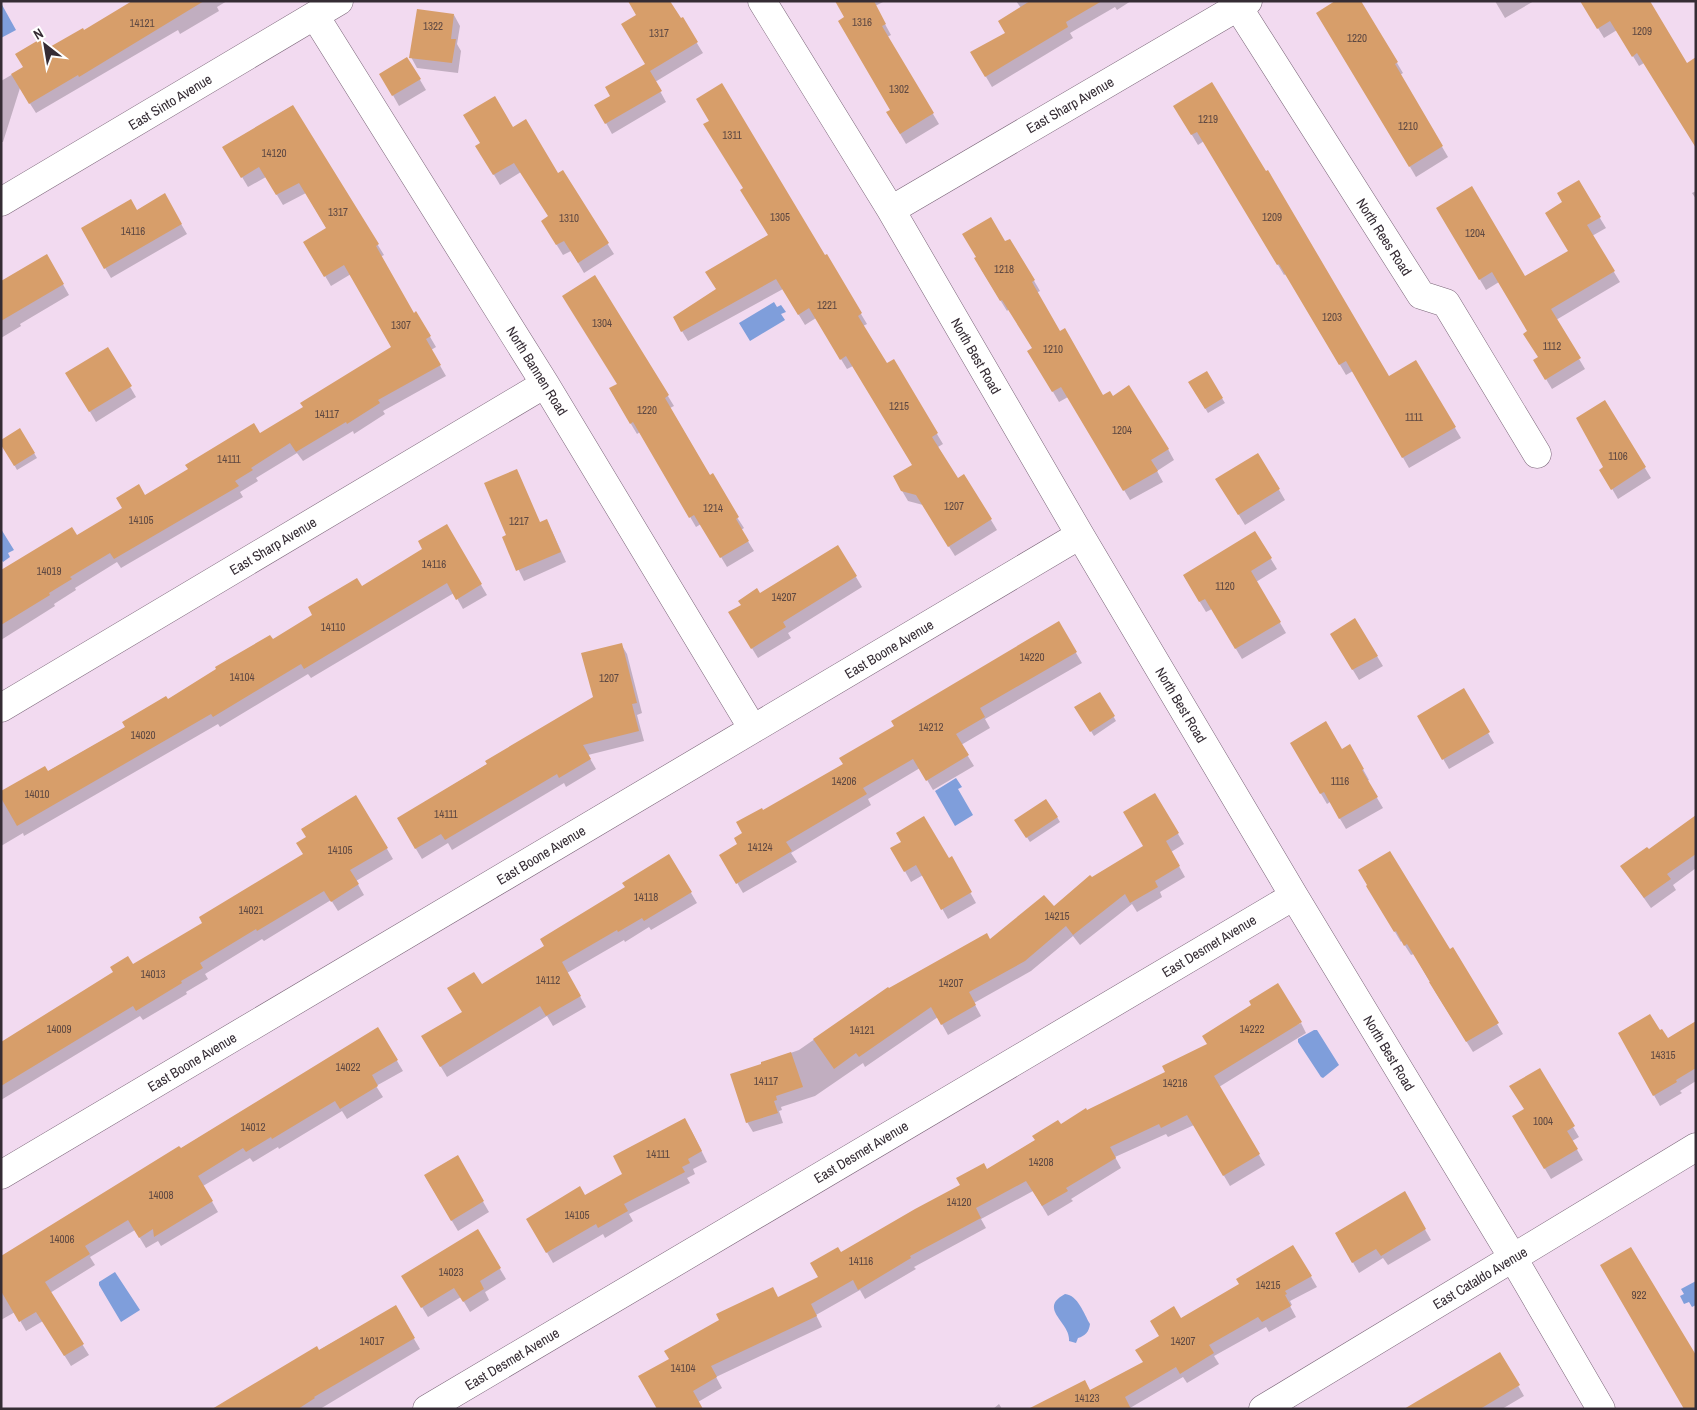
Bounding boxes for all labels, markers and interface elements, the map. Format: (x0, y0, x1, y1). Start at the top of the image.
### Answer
house number: 1316 (852, 15, 872, 29)
house number: 14121 (129, 16, 155, 30)
house number: 1322 (423, 19, 443, 33)
north arrow (20, 20, 70, 70)
text: N (30, 24, 46, 44)
house number: 1209 (1632, 24, 1652, 38)
house number: 1317 (649, 26, 669, 40)
house number: 1220 (1347, 31, 1367, 45)
street label: East Sinto Avenue (125, 70, 215, 134)
street label: East Sharp Avenue (1023, 73, 1117, 137)
house number: 1302 (889, 82, 909, 96)
house number: 1219 (1198, 112, 1218, 126)
house number: 1210 (1398, 119, 1418, 133)
house number: 1311 (722, 128, 742, 142)
house number: 14120 (261, 146, 287, 160)
street label: North Rees Road (1352, 195, 1416, 279)
house number: 1317 (328, 205, 348, 219)
house number: 1305 (770, 210, 790, 224)
house number: 1209 (1262, 210, 1282, 224)
house number: 1310 (559, 211, 579, 225)
house number: 14116 (121, 224, 145, 238)
house number: 1204 (1465, 226, 1485, 240)
house number: 1218 (994, 262, 1014, 276)
house number: 1221 (817, 298, 837, 312)
house number: 1203 (1322, 310, 1342, 324)
street label: North Best Road (947, 315, 1005, 397)
house number: 1304 (592, 316, 612, 330)
house number: 1307 (391, 318, 411, 332)
street label: North Bannen Road (502, 323, 572, 419)
house number: 1112 (1543, 339, 1561, 353)
house number: 1210 (1043, 342, 1063, 356)
house number: 1215 (889, 399, 909, 413)
house number: 1220 (637, 403, 657, 417)
house number: 14117 (315, 407, 339, 421)
house number: 1111 (1405, 410, 1423, 424)
house number: 1204 (1112, 423, 1132, 437)
house number: 1106 (1608, 449, 1628, 463)
house number: 14111 (217, 452, 241, 466)
house number: 1207 (944, 499, 964, 513)
house number: 1214 (703, 501, 723, 515)
house number: 14105 (128, 513, 154, 527)
street label: East Sharp Avenue (226, 513, 320, 579)
house number: 1217 (509, 514, 529, 528)
house number: 14116 (422, 557, 446, 571)
house number: 14019 (36, 564, 62, 578)
house number: 1120 (1215, 579, 1235, 593)
house number: 14207 (771, 590, 797, 604)
street label: East Boone Avenue (841, 615, 937, 683)
house number: 14110 (321, 620, 345, 634)
house number: 14220 (1019, 650, 1045, 664)
street label: North Best Road (1151, 664, 1211, 746)
house number: 14104 (229, 670, 255, 684)
house number: 1207 (599, 671, 619, 685)
house number: 14212 (918, 720, 944, 734)
house number: 14020 (130, 728, 156, 742)
house number: 14206 (831, 774, 857, 788)
house number: 1116 (1331, 774, 1349, 788)
house number: 14010 (24, 787, 50, 801)
house number: 14111 (434, 807, 458, 821)
street label: East Boone Avenue (493, 821, 589, 889)
house number: 14124 (747, 840, 773, 854)
house number: 14105 (327, 843, 353, 857)
house number: 14118 (634, 890, 658, 904)
house number: 14021 (238, 903, 264, 917)
house number: 14215 (1044, 909, 1070, 923)
street label: East Desmet Avenue (1158, 911, 1260, 981)
house number: 14013 (140, 967, 166, 981)
house number: 14112 (536, 973, 560, 987)
house number: 14207 (938, 976, 964, 990)
street label: North Best Road (1359, 1012, 1419, 1094)
house number: 14009 (46, 1022, 72, 1036)
house number: 14222 (1239, 1022, 1265, 1036)
house number: 14121 (849, 1023, 875, 1037)
street label: East Boone Avenue (144, 1028, 240, 1096)
house number: 14315 (1650, 1048, 1676, 1062)
house number: 14022 (335, 1060, 361, 1074)
house number: 14117 (754, 1074, 778, 1088)
house number: 14216 (1162, 1076, 1188, 1090)
house number: 1004 (1533, 1114, 1553, 1128)
street label: East Desmet Avenue (810, 1117, 912, 1187)
house number: 14012 (240, 1120, 266, 1134)
house number: 14111 (646, 1147, 670, 1161)
house number: 14208 (1028, 1155, 1054, 1169)
house number: 14008 (148, 1188, 174, 1202)
house number: 14120 (946, 1195, 972, 1209)
house number: 14105 (564, 1208, 590, 1222)
house number: 14006 (49, 1232, 75, 1246)
street label: East Cataldo Avenue (1429, 1243, 1531, 1313)
house number: 14116 (849, 1254, 873, 1268)
house number: 14023 (438, 1265, 464, 1279)
house number: 14215 (1255, 1278, 1281, 1292)
house number: 922 (1631, 1288, 1647, 1302)
street label: East Desmet Avenue (461, 1324, 563, 1394)
house number: 14017 (359, 1334, 385, 1348)
house number: 14207 (1170, 1334, 1196, 1348)
house number: 14104 (670, 1361, 696, 1375)
house number: 14123 (1074, 1391, 1100, 1405)

